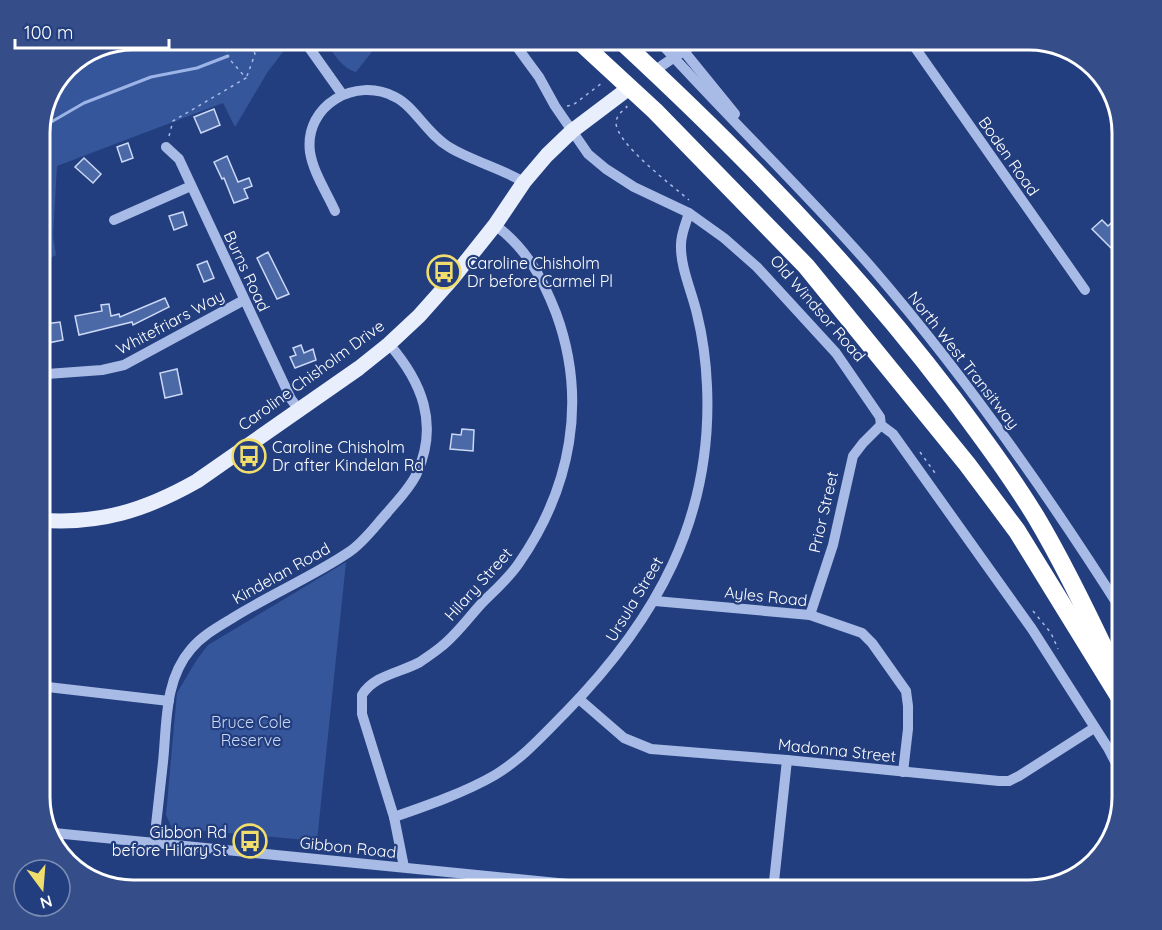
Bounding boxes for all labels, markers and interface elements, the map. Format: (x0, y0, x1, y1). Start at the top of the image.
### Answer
scale bar (15, 12, 170, 50)
text: 100 m (24, 21, 73, 44)
street label: Boden Road (974, 113, 1044, 199)
street label: Burns Road (220, 228, 274, 314)
street label: Old Windsor Road (766, 250, 870, 366)
place label: Caroline Chisholm Dr before Carmel Pl (467, 253, 613, 291)
bus stop icon: Caroline Chisholm Dr before Carmel Pl (426, 254, 462, 290)
street label: Whitefriars Way (113, 285, 227, 359)
street label: North West Transitway (904, 287, 1024, 433)
street label: Caroline Chisholm Drive (234, 315, 388, 435)
place label: Caroline Chisholm Dr after Kindelan Rd (272, 437, 424, 475)
bus stop icon: Caroline Chisholm Dr after Kindelan Rd (231, 438, 267, 474)
street label: Prior Street (804, 469, 842, 555)
street label: Kindelan Road (229, 538, 333, 608)
street label: Hilary Street (440, 543, 516, 625)
street label: Ursula Street (601, 553, 667, 645)
street label: Ayles Road (724, 582, 808, 610)
park label: Bruce Cole Reserve (211, 712, 291, 750)
street label: Madonna Street (777, 734, 897, 766)
place label: Gibbon Rd before Hilary St (112, 822, 227, 860)
bus stop icon: Gibbon Rd before Hilary St (232, 823, 268, 859)
street label: Gibbon Road (299, 832, 397, 862)
north arrow (12, 858, 72, 918)
text: N (38, 891, 55, 914)

